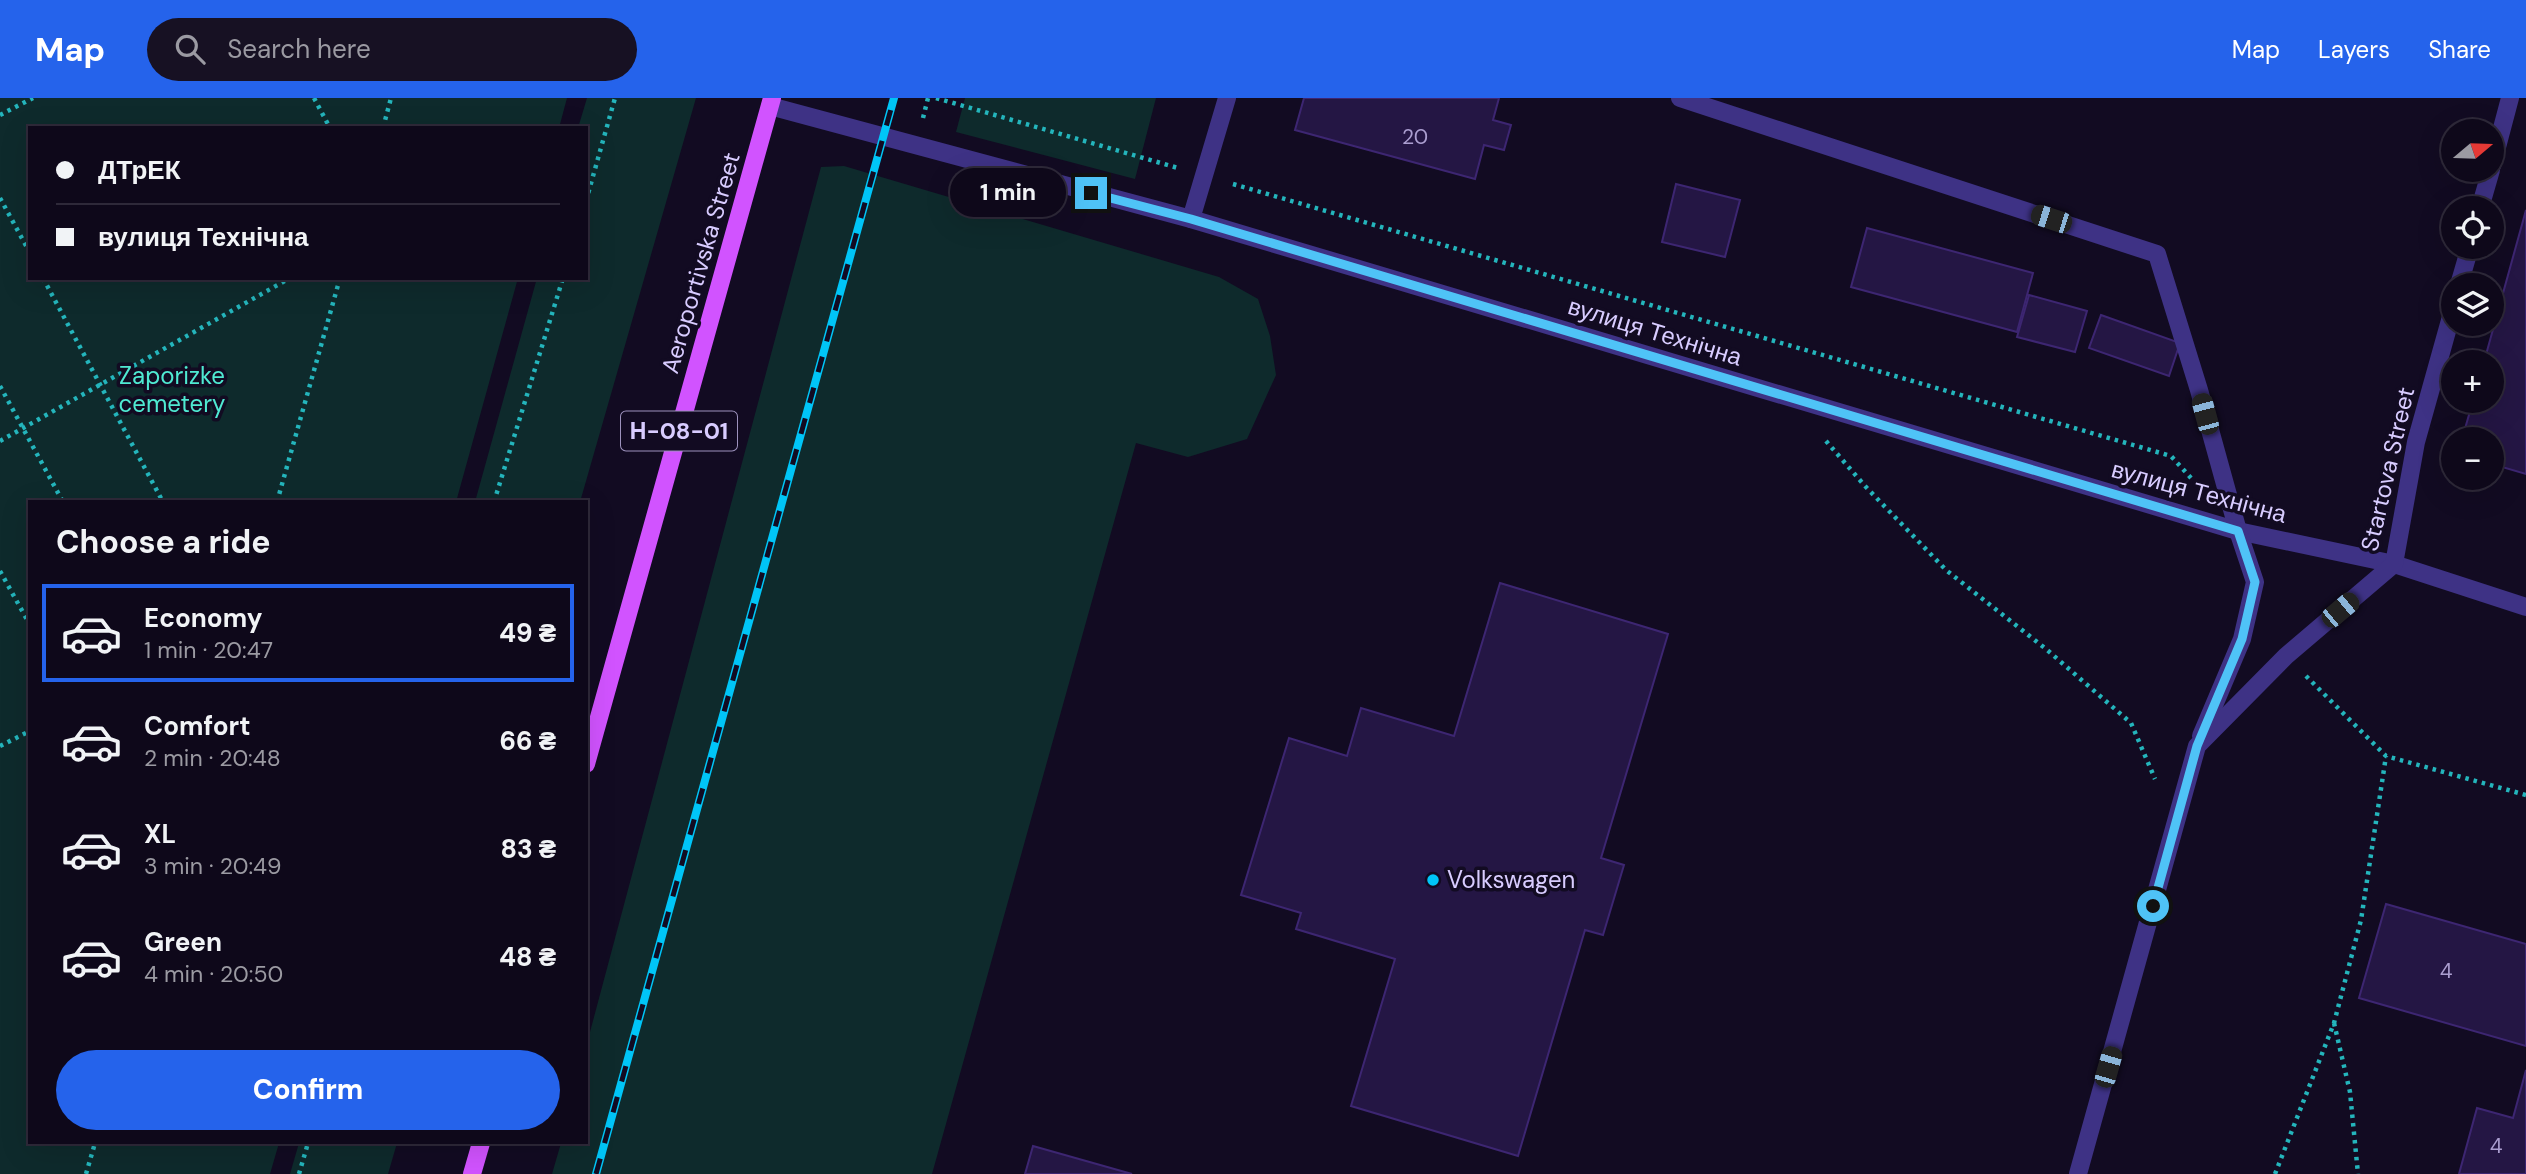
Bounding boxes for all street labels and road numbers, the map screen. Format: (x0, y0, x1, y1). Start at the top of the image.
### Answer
street label: Aeroportivska Street (654, 149, 747, 377)
street label: вулиця Технічна (1565, 290, 1746, 373)
street label: Startova Street (2354, 384, 2421, 554)
road number: Н-08-01 (621, 412, 737, 450)
street label: вулиця Технічна (2108, 453, 2291, 530)

